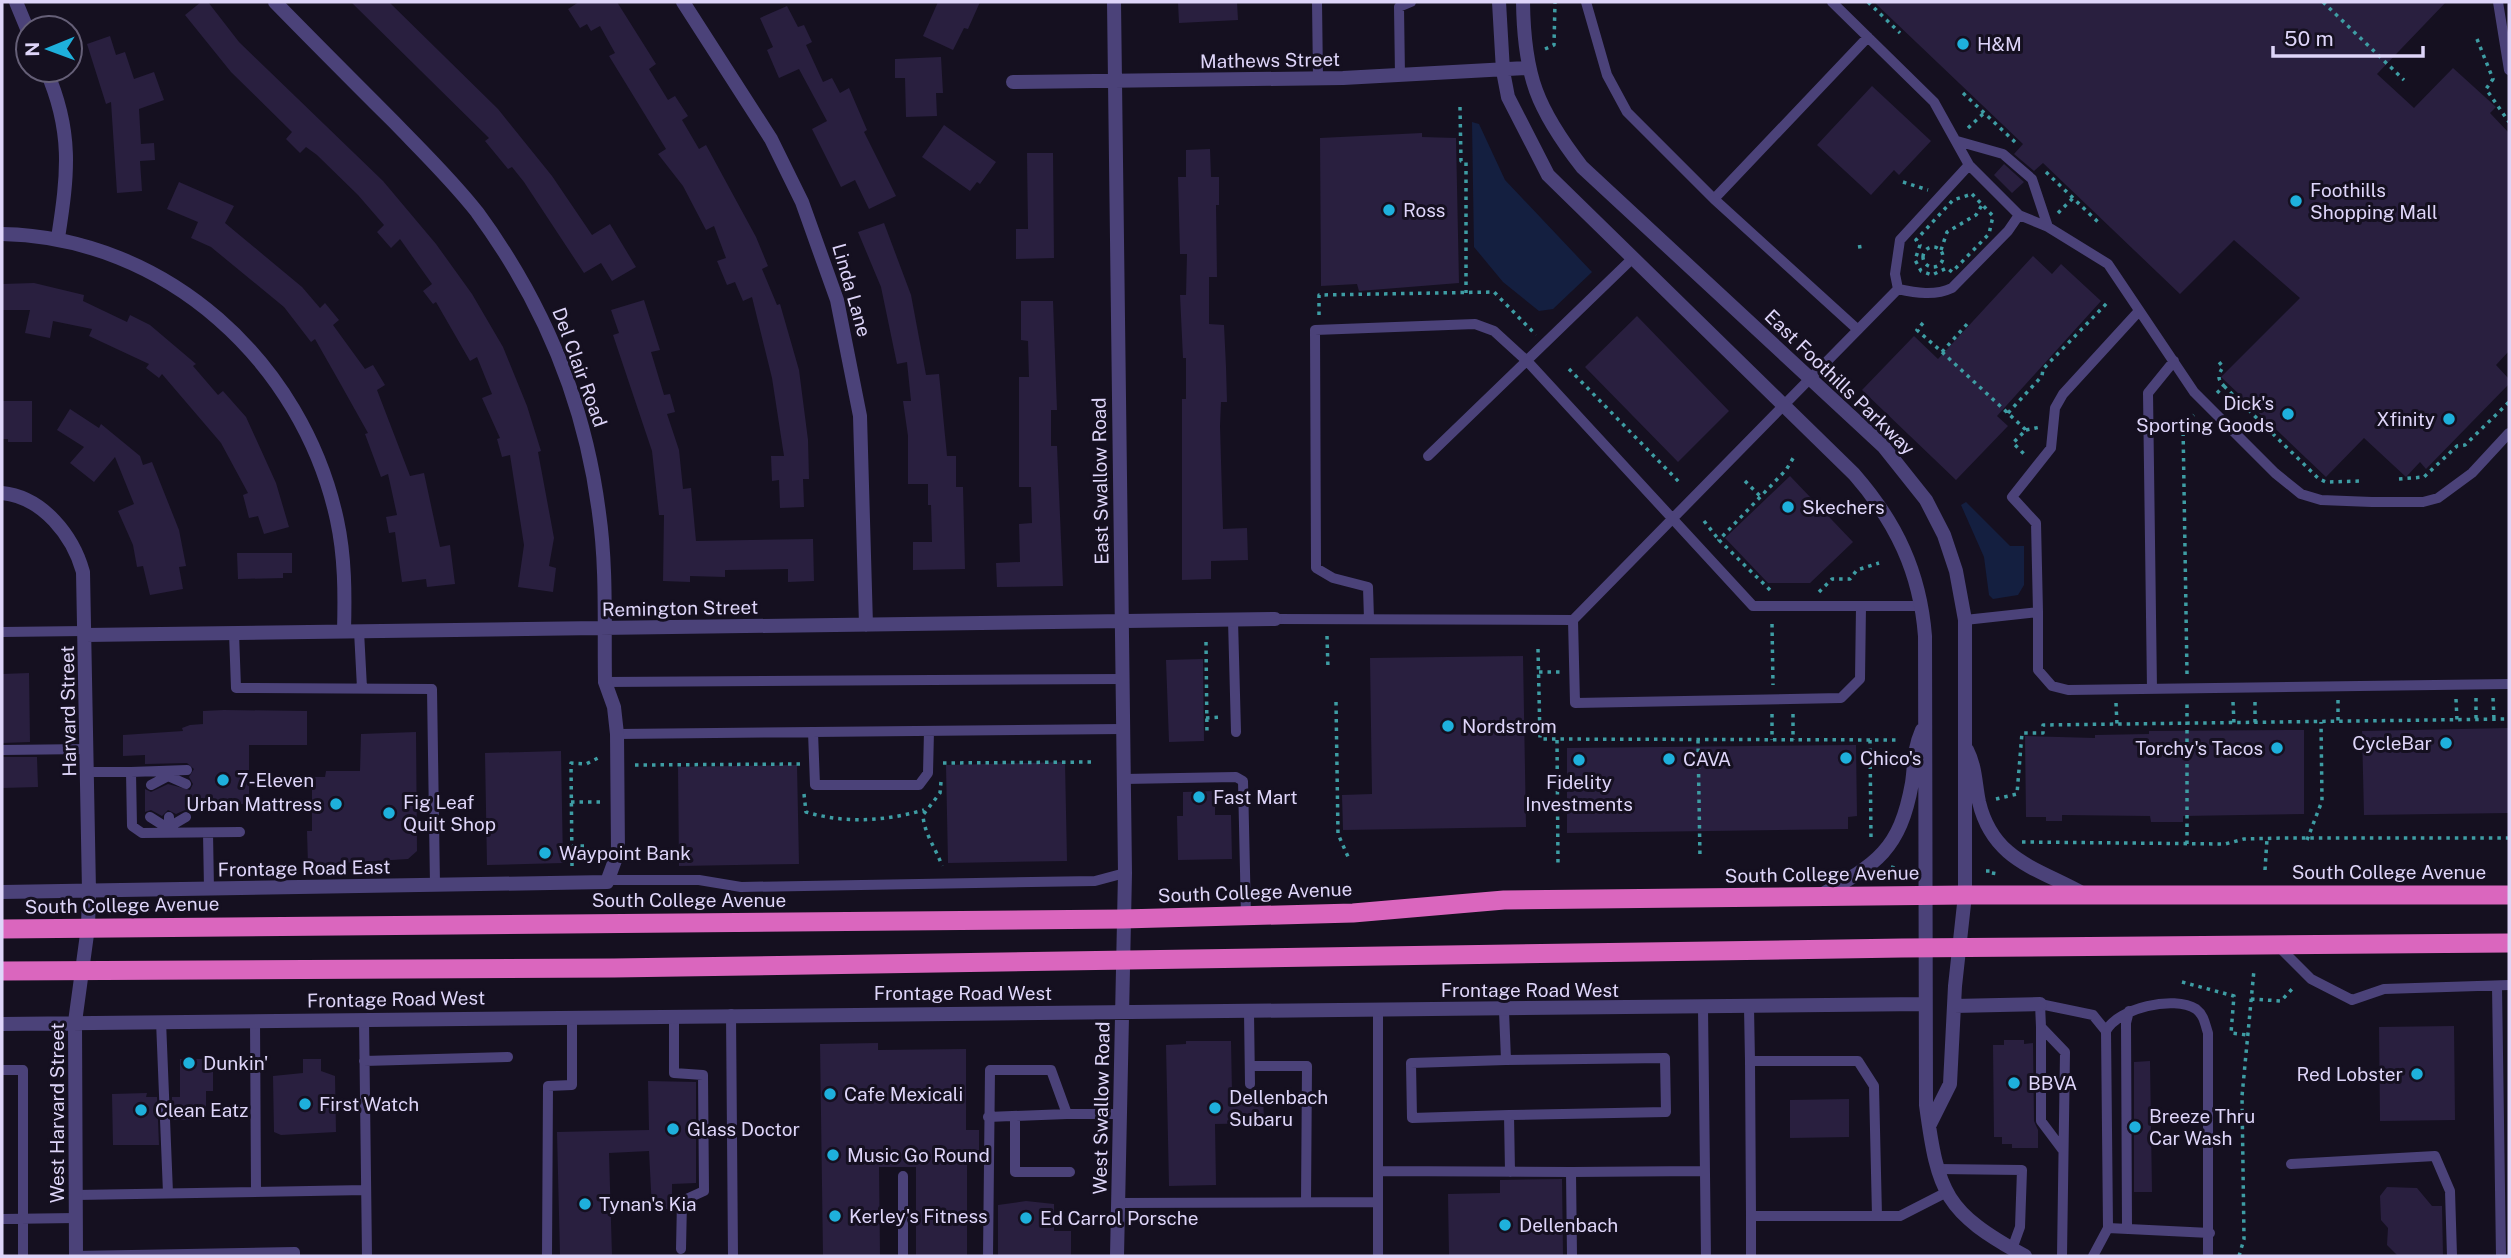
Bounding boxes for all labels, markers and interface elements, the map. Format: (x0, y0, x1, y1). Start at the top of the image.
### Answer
north arrow (14, 14, 84, 84)
scale bar (2273, 14, 2424, 58)
text: 50 m (2284, 26, 2334, 51)
place label: H&M (1977, 33, 2022, 55)
marker: H&M (1955, 36, 1971, 52)
text: N (21, 42, 43, 57)
street label: Mathews Street (1200, 48, 1340, 72)
place label: Foothills Shopping Mall (2310, 179, 2438, 223)
marker: Foothills Shopping Mall (2288, 193, 2304, 209)
place label: Ross (1403, 199, 1445, 221)
marker: Ross (1381, 202, 1397, 218)
street label: Linda Lane (828, 241, 876, 339)
street label: Del Clair Road (548, 304, 612, 430)
street label: East Foothills Parkway (1761, 305, 1919, 459)
place label: Dick's Sporting Goods (2136, 392, 2274, 436)
street label: East Swallow Road (1088, 397, 1112, 565)
marker: Dick's Sporting Goods (2280, 406, 2296, 422)
place label: Xfinity (2377, 408, 2435, 430)
marker: Xfinity (2441, 411, 2457, 427)
place label: Skechers (1802, 496, 1885, 518)
marker: Skechers (1780, 499, 1796, 515)
street label: Remington Street (602, 596, 758, 620)
street label: Harvard Street (56, 645, 80, 777)
place label: Nordstrom (1462, 715, 1557, 737)
marker: Nordstrom (1440, 718, 1456, 734)
place label: CycleBar (2352, 732, 2432, 754)
marker: CycleBar (2438, 735, 2454, 751)
place label: Torchy's Tacos (2135, 737, 2263, 759)
marker: Torchy's Tacos (2269, 740, 2285, 756)
place label: Chico's (1860, 747, 1921, 769)
place label: CAVA (1683, 748, 1731, 770)
marker: Chico's (1838, 750, 1854, 766)
marker: CAVA (1661, 751, 1677, 767)
marker: Fidelity Investments (1571, 752, 1587, 768)
place label: 7-Eleven (237, 769, 314, 791)
place label: Fidelity Investments (1525, 771, 1633, 815)
marker: 7-Eleven (215, 772, 231, 788)
place label: Fast Mart (1213, 786, 1298, 808)
marker: Fast Mart (1191, 789, 1207, 805)
place label: Fig Leaf Quilt Shop (403, 791, 496, 835)
place label: Urban Mattress (186, 793, 322, 815)
marker: Urban Mattress (328, 796, 344, 812)
marker: Fig Leaf Quilt Shop (381, 805, 397, 821)
place label: Waypoint Bank (559, 842, 691, 864)
marker: Waypoint Bank (537, 845, 553, 861)
street label: Frontage Road East (217, 855, 391, 881)
street label: South College Avenue (1724, 861, 1920, 887)
street label: South College Avenue (2292, 861, 2486, 883)
street label: South College Avenue (1157, 878, 1353, 906)
street label: South College Avenue (592, 889, 786, 911)
street label: South College Avenue (24, 892, 220, 918)
street label: Frontage Road West (1441, 979, 1619, 1001)
street label: Frontage Road West (874, 982, 1052, 1004)
street label: Frontage Road West (307, 986, 485, 1012)
street label: West Swallow Road (1088, 1021, 1114, 1195)
street label: West Harvard Street (46, 1023, 68, 1203)
place label: Dunkin' (203, 1052, 268, 1074)
marker: Dunkin' (181, 1055, 197, 1071)
place label: Red Lobster (2296, 1063, 2403, 1085)
marker: Red Lobster (2409, 1066, 2425, 1082)
place label: BBVA (2028, 1072, 2077, 1094)
marker: BBVA (2006, 1075, 2022, 1091)
place label: Cafe Mexicali (844, 1083, 963, 1105)
marker: Cafe Mexicali (822, 1086, 838, 1102)
place label: Dellenbach Subaru (1229, 1086, 1328, 1130)
place label: First Watch (319, 1093, 419, 1115)
marker: First Watch (297, 1096, 313, 1112)
place label: Clean Eatz (155, 1099, 248, 1121)
marker: Dellenbach Subaru (1207, 1100, 1223, 1116)
marker: Clean Eatz (133, 1102, 149, 1118)
place label: Breeze Thru Car Wash (2149, 1105, 2255, 1149)
place label: Glass Doctor (687, 1118, 800, 1140)
marker: Breeze Thru Car Wash (2127, 1119, 2143, 1135)
marker: Glass Doctor (665, 1121, 681, 1137)
place label: Music Go Round (847, 1144, 990, 1166)
marker: Music Go Round (825, 1147, 841, 1163)
place label: Tynan's Kia (599, 1193, 697, 1215)
marker: Tynan's Kia (577, 1196, 593, 1212)
place label: Kerley's Fitness (849, 1205, 988, 1227)
place label: Ed Carrol Porsche (1040, 1207, 1198, 1229)
marker: Kerley's Fitness (827, 1208, 843, 1224)
marker: Ed Carrol Porsche (1018, 1210, 1034, 1226)
place label: Dellenbach (1519, 1214, 1618, 1236)
marker: Dellenbach (1497, 1217, 1513, 1233)

